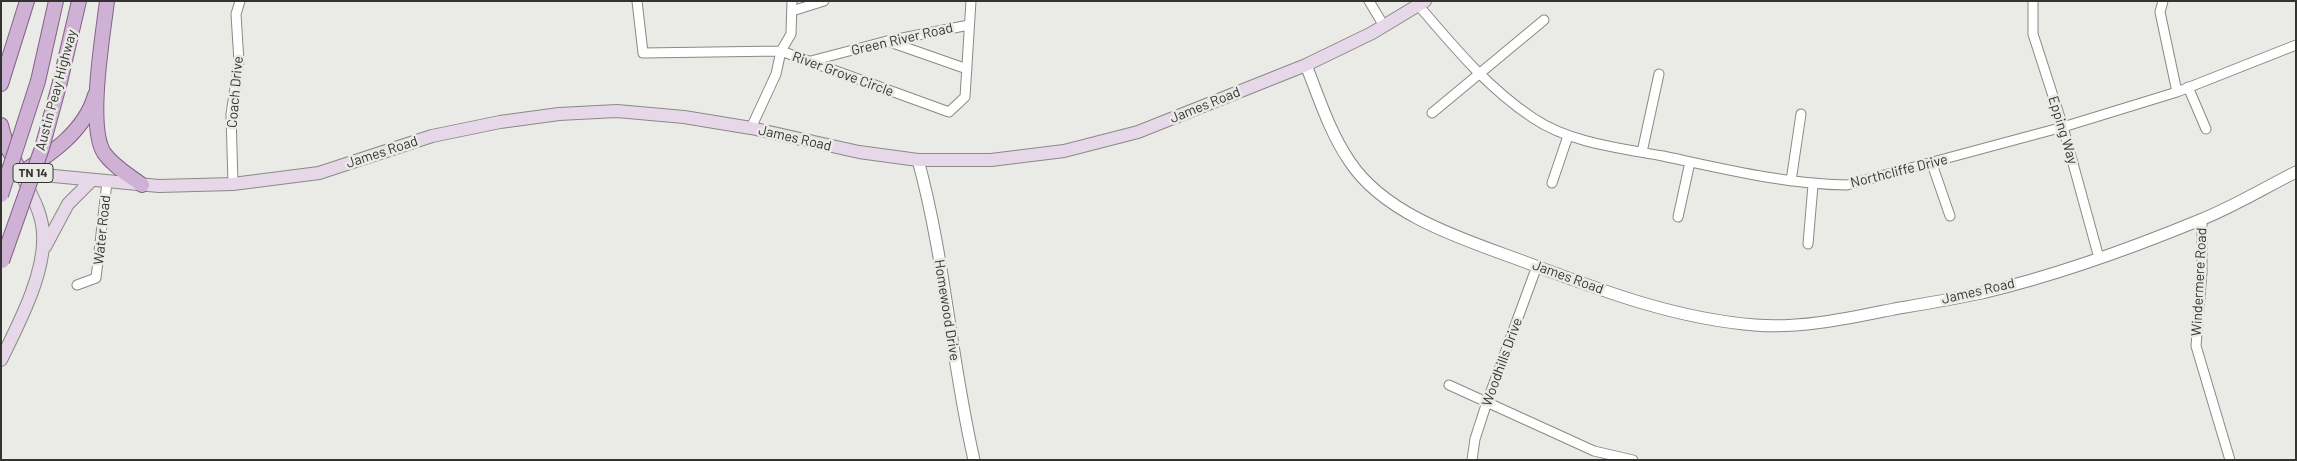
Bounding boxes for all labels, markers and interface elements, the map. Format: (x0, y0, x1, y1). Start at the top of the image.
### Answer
street label: Green River Road (850, 19, 954, 59)
street label: Austin Peay Highway (32, 28, 80, 152)
street label: River Grove Circle (790, 48, 896, 100)
street label: Coach Drive (223, 55, 247, 129)
street label: James Road (1167, 83, 1243, 127)
street label: Epping Way (2045, 94, 2081, 166)
street label: James Road (757, 121, 833, 155)
street label: James Road (344, 132, 420, 172)
street label: Northcliffe Drive (1849, 151, 1949, 191)
road number: TN 14 (13, 164, 53, 182)
street label: Water Road (90, 194, 114, 266)
street label: Windermere Road (2188, 227, 2210, 337)
street label: James Road (1530, 256, 1606, 298)
street label: Homewood Drive (931, 258, 963, 362)
street label: James Road (1940, 274, 2016, 308)
street label: Woodhills Drive (1478, 316, 1526, 408)

